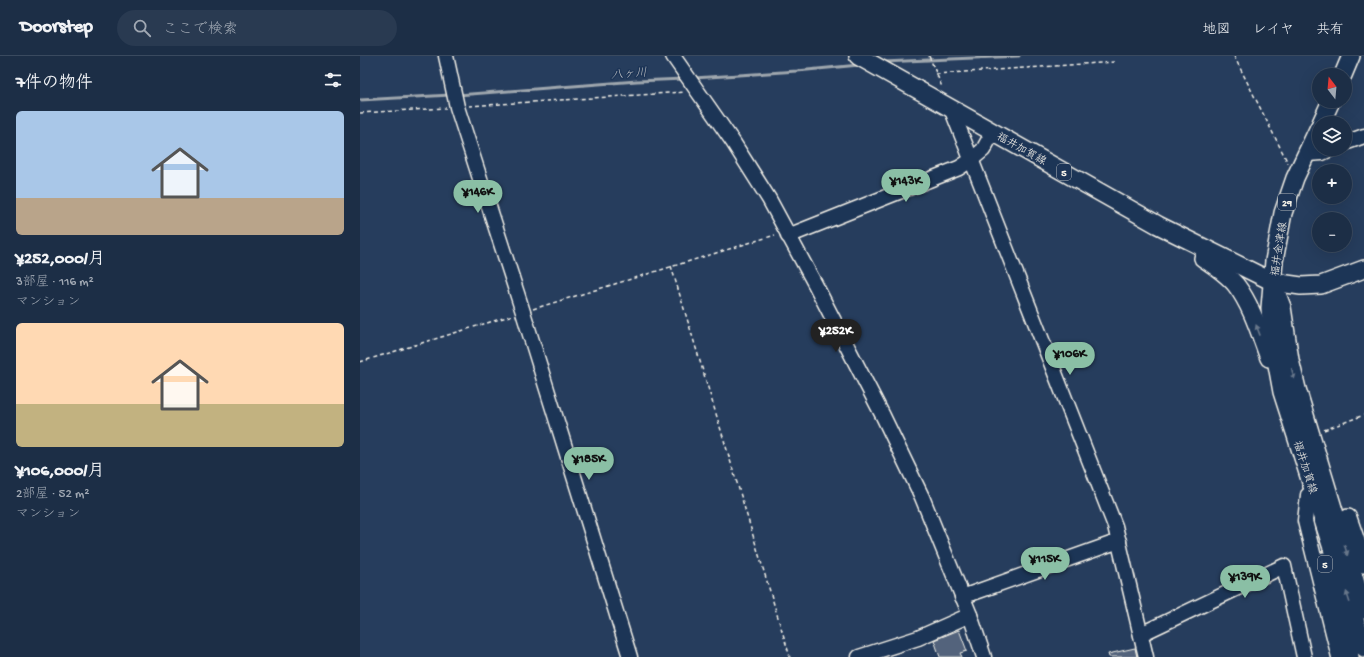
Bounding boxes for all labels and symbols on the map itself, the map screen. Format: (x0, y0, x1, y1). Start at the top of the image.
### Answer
water label: 八ヶ川 (611, 66, 648, 83)
north arrow (1312, 68, 1352, 108)
street label: 福井加賀線 (994, 130, 1048, 168)
road number: 5 (1057, 164, 1071, 180)
pin: ¥143K (878, 169, 934, 203)
pin: ¥146K (450, 180, 506, 214)
road number: 29 (1278, 194, 1296, 210)
street label: 福井金津線 (1269, 221, 1290, 277)
pin: ¥252K (808, 319, 864, 353)
one-way arrow (1254, 323, 1260, 335)
pin: ¥106K (1042, 342, 1098, 376)
one-way arrow (1291, 368, 1297, 380)
street label: 福井加賀線 (1290, 439, 1319, 496)
pin: ¥185K (561, 447, 617, 481)
one-way arrow (1343, 544, 1349, 556)
pin: ¥115K (1017, 547, 1073, 581)
road number: 5 (1318, 556, 1332, 572)
pin: ¥139K (1217, 565, 1273, 599)
one-way arrow (1345, 591, 1351, 603)

